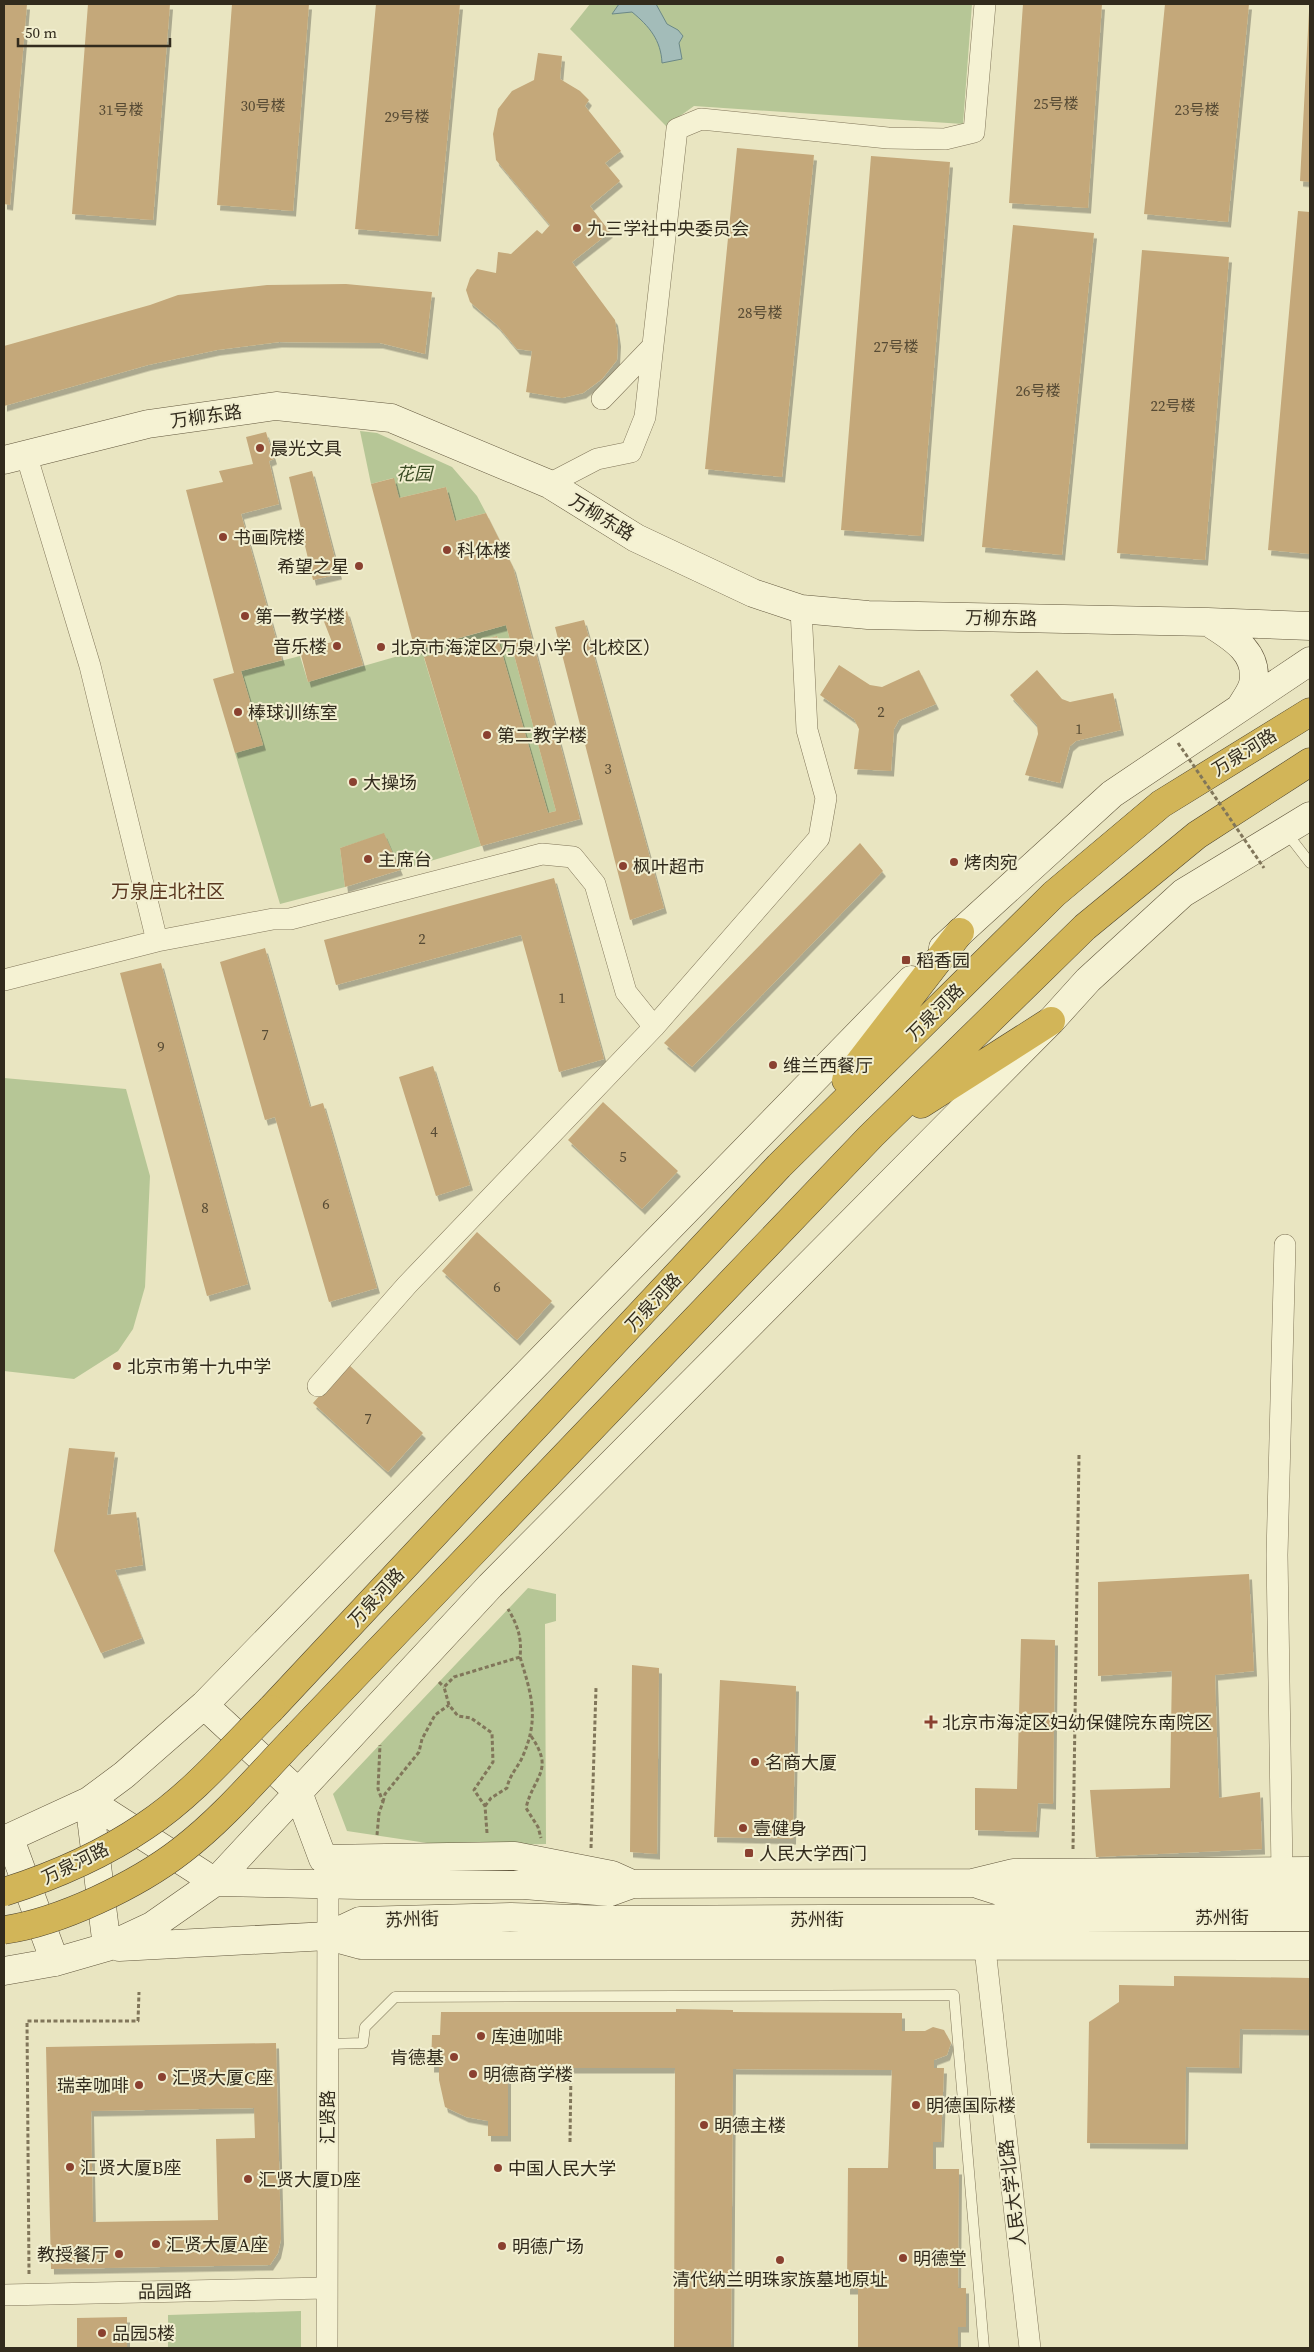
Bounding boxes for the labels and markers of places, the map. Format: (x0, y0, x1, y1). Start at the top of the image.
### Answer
place label: 九三学社中央委员会 (587, 216, 749, 241)
marker: 九三学社中央委员会 (571, 222, 583, 234)
place label: 晨光文具 (270, 436, 342, 461)
marker: 晨光文具 (254, 442, 266, 454)
place label: 书画院楼 (233, 525, 305, 550)
marker: 书画院楼 (217, 531, 229, 543)
place label: 科体楼 (457, 538, 511, 563)
marker: 科体楼 (441, 544, 453, 556)
place label: 希望之星 (277, 554, 349, 579)
marker: 希望之星 (353, 560, 365, 572)
place label: 第一教学楼 (255, 604, 345, 629)
marker: 第一教学楼 (239, 610, 251, 622)
place label: 音乐楼 (273, 634, 327, 659)
place label: 北京市海淀区万泉小学（北校区） (391, 635, 661, 660)
marker: 音乐楼 (331, 640, 343, 652)
marker: 北京市海淀区万泉小学（北校区） (375, 641, 387, 653)
place label: 棒球训练室 (248, 700, 338, 725)
marker: 棒球训练室 (232, 706, 244, 718)
place label: 第二教学楼 (497, 723, 587, 748)
marker: 第二教学楼 (481, 729, 493, 741)
place label: 大操场 (363, 770, 417, 795)
marker: 大操场 (347, 776, 359, 788)
place label: 主席台 (378, 847, 432, 872)
place label: 烤肉宛 (964, 850, 1018, 875)
marker: 主席台 (362, 853, 374, 865)
place label: 枫叶超市 (633, 854, 705, 879)
marker: 烤肉宛 (948, 856, 960, 868)
marker: 枫叶超市 (617, 860, 629, 872)
place label: 稻香园 (916, 948, 970, 973)
marker: 稻香园 (900, 954, 912, 966)
place label: 维兰西餐厅 (783, 1053, 873, 1078)
marker: 维兰西餐厅 (767, 1059, 779, 1071)
place label: 北京市第十九中学 (127, 1354, 271, 1379)
marker: 北京市第十九中学 (111, 1360, 123, 1372)
place label: 北京市海淀区妇幼保健院东南院区 (942, 1710, 1212, 1735)
marker: 北京市海淀区妇幼保健院东南院区 (924, 1715, 938, 1729)
place label: 名商大厦 (765, 1750, 837, 1775)
marker: 名商大厦 (749, 1756, 761, 1768)
place label: 壹健身 (753, 1816, 807, 1841)
marker: 壹健身 (737, 1822, 749, 1834)
place label: 人民大学西门 (759, 1841, 867, 1866)
marker: 人民大学西门 (743, 1847, 755, 1859)
place label: 库迪咖啡 (491, 2024, 563, 2049)
marker: 库迪咖啡 (475, 2030, 487, 2042)
place label: 肯德基 (390, 2045, 444, 2070)
marker: 肯德基 (448, 2051, 460, 2063)
place label: 明德商学楼 (483, 2062, 573, 2087)
place label: 汇贤大厦C座 (172, 2065, 273, 2090)
marker: 明德商学楼 (467, 2068, 479, 2080)
marker: 汇贤大厦C座 (156, 2071, 168, 2083)
place label: 瑞幸咖啡 (57, 2073, 129, 2098)
marker: 瑞幸咖啡 (133, 2079, 145, 2091)
place label: 明德国际楼 (926, 2093, 1016, 2118)
marker: 明德国际楼 (910, 2099, 922, 2111)
place label: 明德主楼 (714, 2113, 786, 2138)
marker: 明德主楼 (698, 2119, 710, 2131)
place label: 汇贤大厦B座 (80, 2155, 181, 2180)
place label: 中国人民大学 (508, 2156, 616, 2181)
marker: 汇贤大厦B座 (64, 2161, 76, 2173)
marker: 中国人民大学 (492, 2162, 504, 2174)
place label: 汇贤大厦D座 (258, 2167, 361, 2192)
marker: 汇贤大厦D座 (242, 2173, 254, 2185)
place label: 汇贤大厦A座 (166, 2232, 268, 2257)
place label: 明德广场 (512, 2234, 584, 2259)
marker: 汇贤大厦A座 (150, 2238, 162, 2250)
marker: 明德广场 (496, 2240, 508, 2252)
place label: 教授餐厅 (37, 2242, 109, 2267)
place label: 明德堂 (913, 2246, 967, 2271)
marker: 教授餐厅 (113, 2248, 125, 2260)
marker: 明德堂 (897, 2252, 909, 2264)
marker: 清代纳兰明珠家族墓地原址 (774, 2254, 786, 2266)
place label: 清代纳兰明珠家族墓地原址 (672, 2267, 888, 2292)
place label: 品园5楼 (112, 2321, 175, 2346)
marker: 品园5楼 (96, 2327, 108, 2339)

